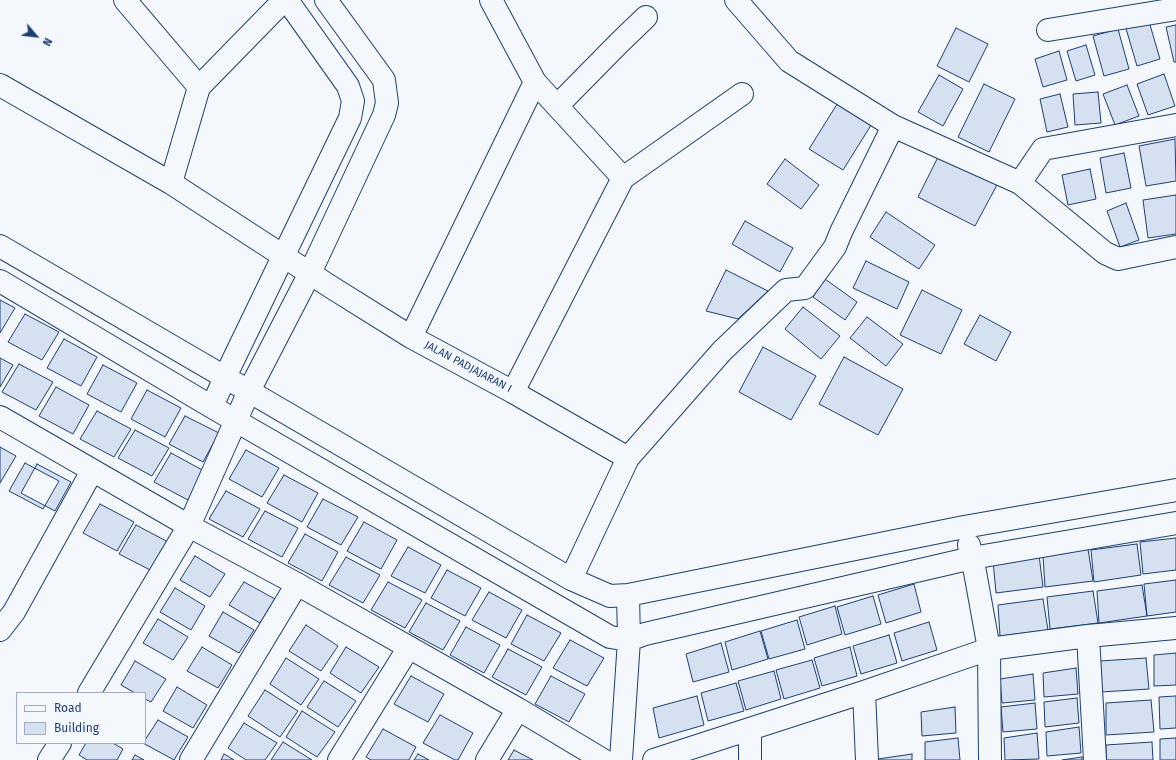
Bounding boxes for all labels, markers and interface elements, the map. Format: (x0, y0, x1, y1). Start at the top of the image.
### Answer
north arrow (16, 16, 56, 56)
text: N (40, 36, 54, 48)
street label: JALAN PADJAJARAN I (422, 338, 514, 396)
legend (16, 692, 146, 744)
text: Road (54, 701, 82, 715)
text: Building (54, 721, 99, 735)

